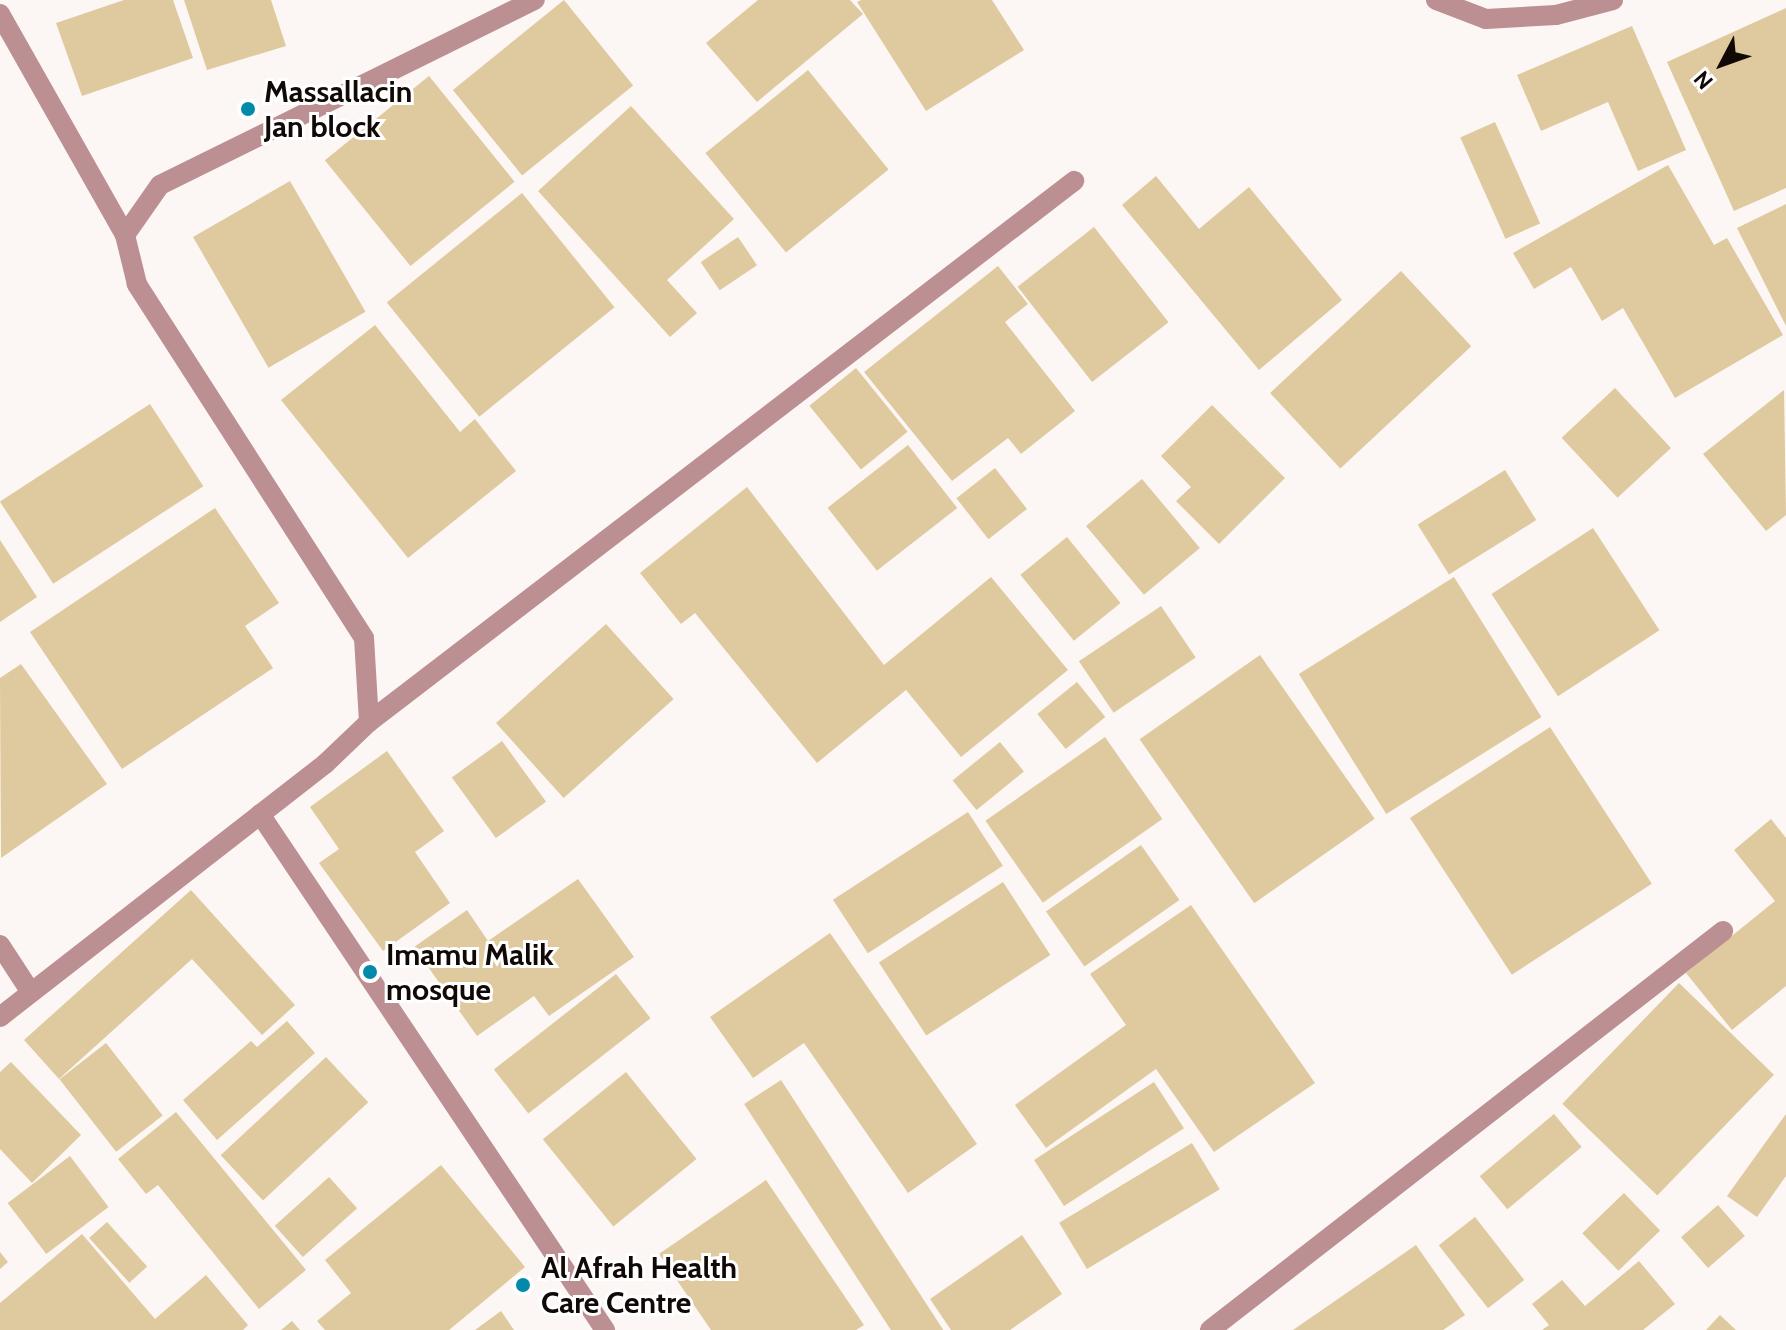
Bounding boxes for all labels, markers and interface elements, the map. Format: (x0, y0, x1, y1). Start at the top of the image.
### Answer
north arrow (1682, 24, 1762, 104)
text: N (1688, 65, 1719, 95)
place label: Massallacin Jan block (264, 74, 412, 144)
marker: Massallacin Jan block (239, 100, 257, 118)
place label: Imamu Malik mosque (386, 937, 554, 1008)
marker: Imamu Malik mosque (361, 963, 379, 981)
place label: Al Afrah Health Care Centre (541, 1250, 737, 1320)
marker: Al Afrah Health Care Centre (512, 1274, 534, 1296)

